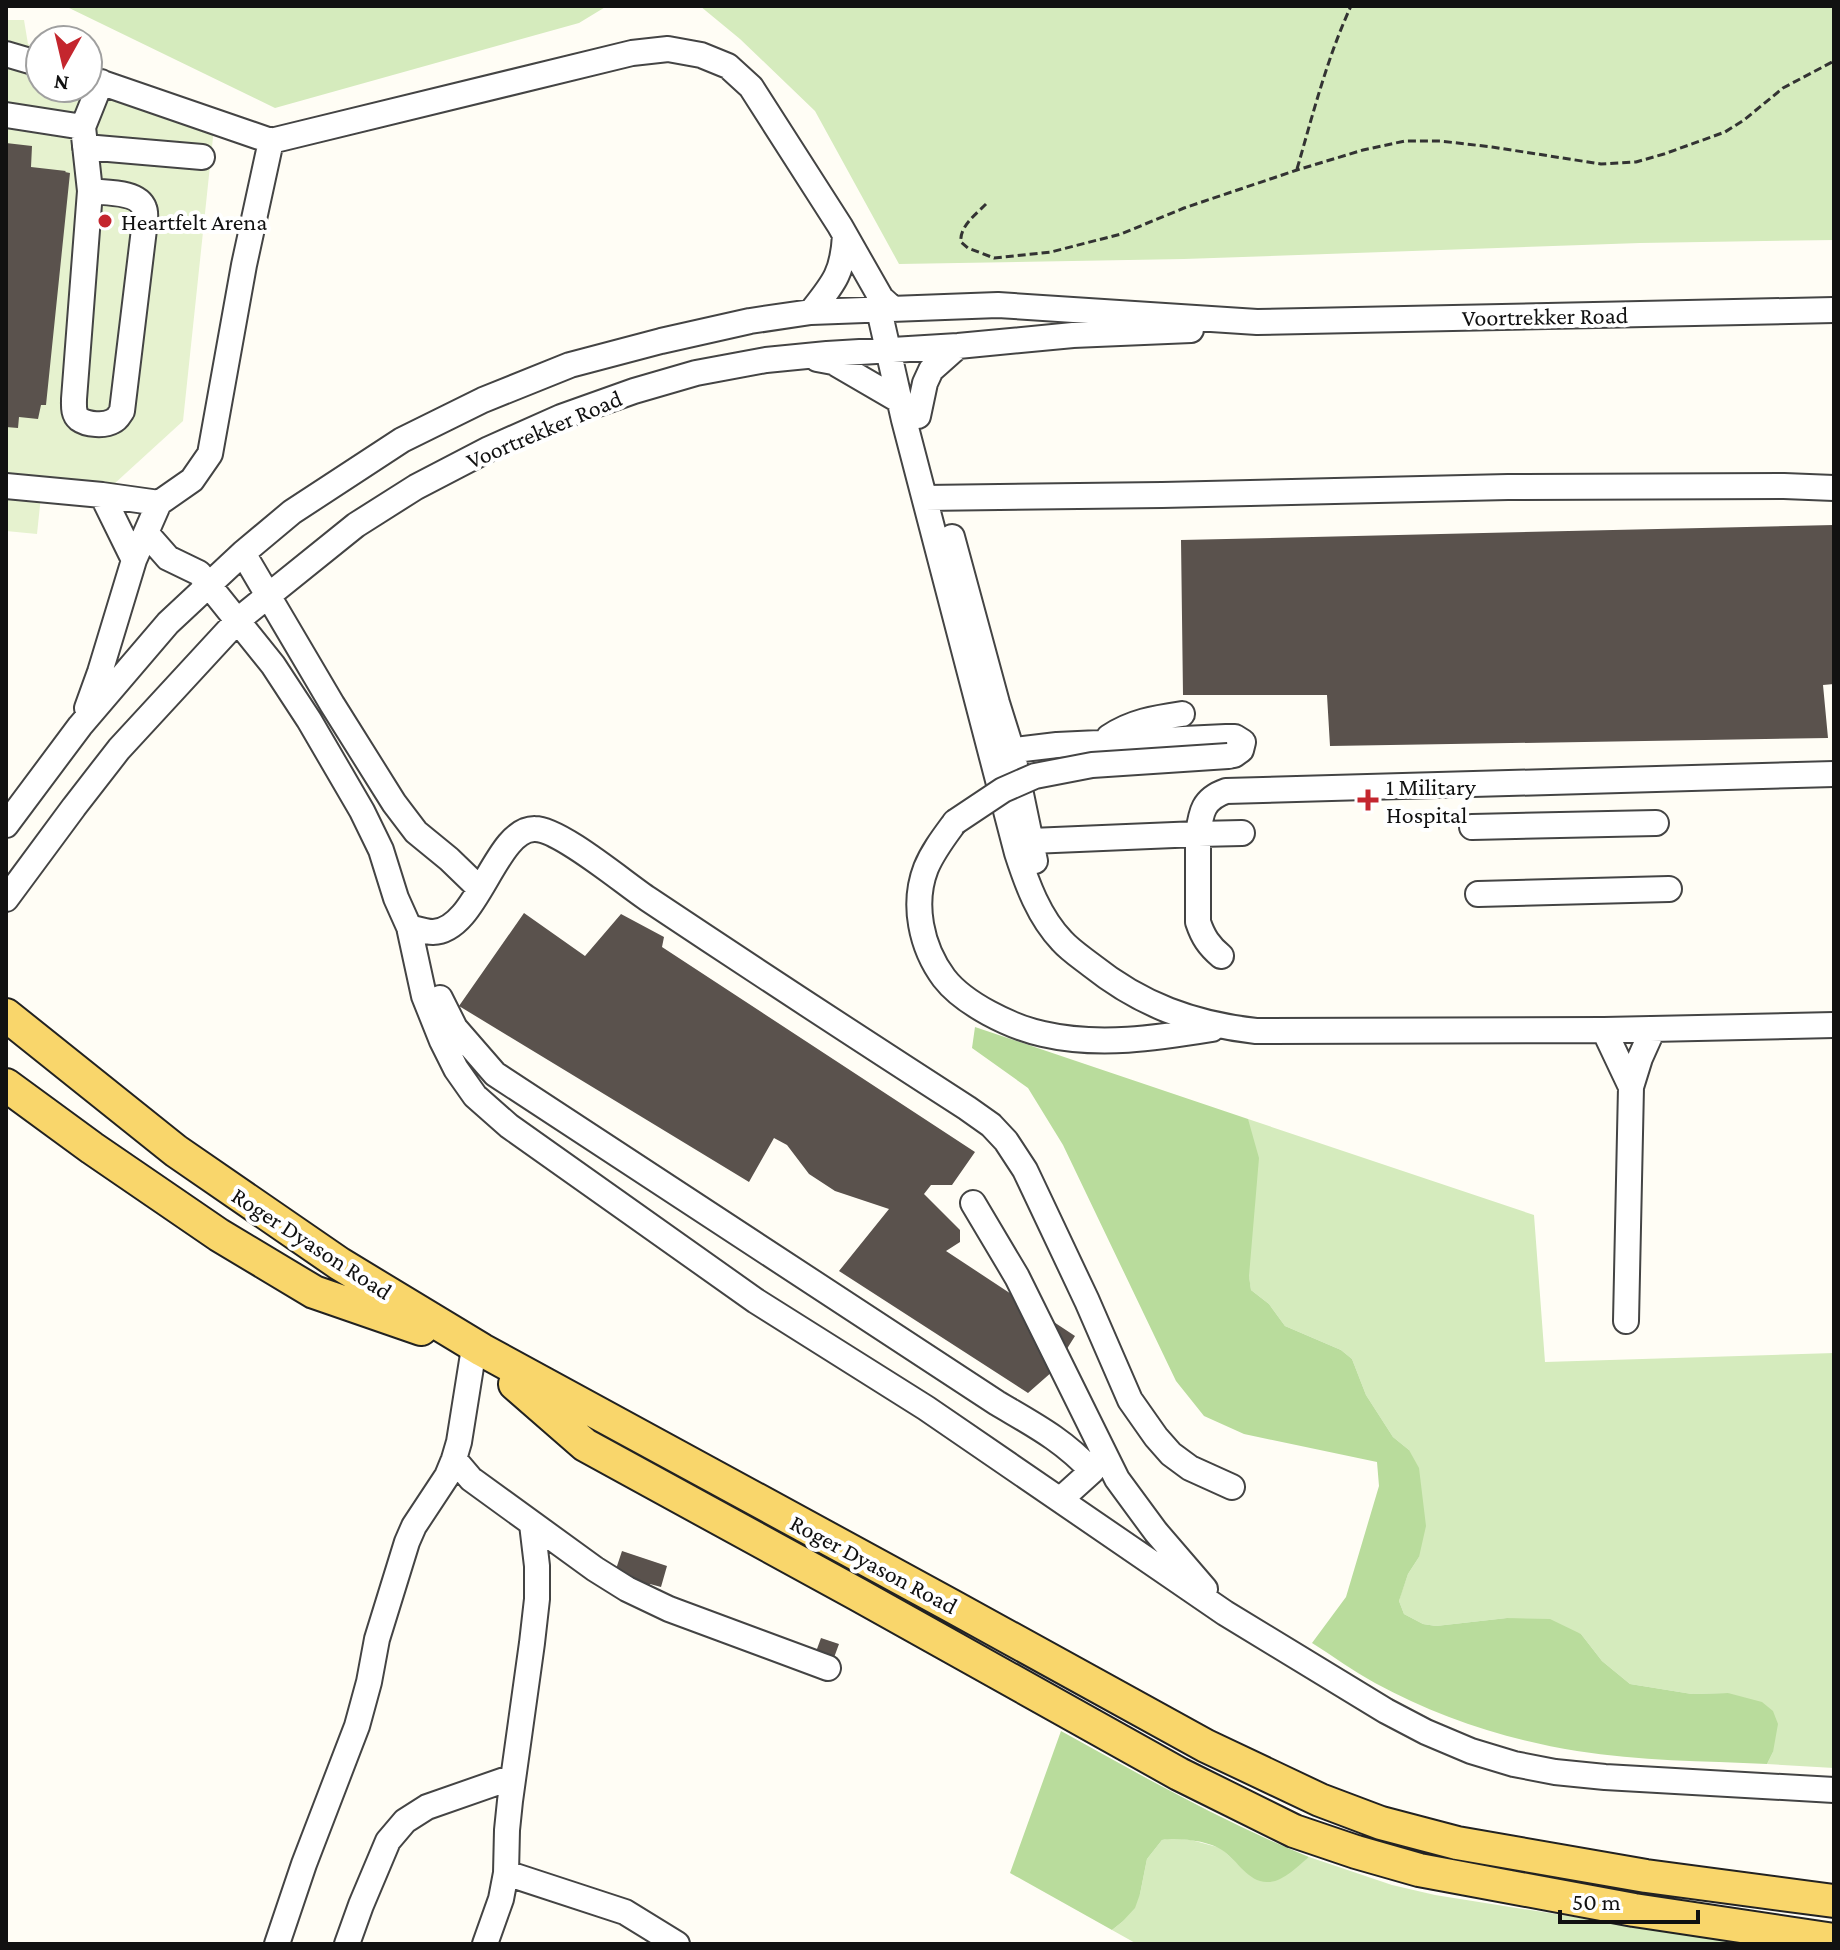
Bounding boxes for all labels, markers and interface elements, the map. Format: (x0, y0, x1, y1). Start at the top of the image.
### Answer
north arrow (24, 24, 104, 104)
text: N (52, 70, 70, 97)
place label: Heartfelt Arena (121, 208, 267, 235)
marker: Heartfelt Arena (96, 212, 114, 230)
street label: Voortrekker Road (1462, 301, 1629, 331)
street label: Voortrekker Road (462, 384, 626, 474)
place label: 1 Military Hospital (1386, 773, 1477, 828)
marker: 1 Military Hospital (1357, 789, 1379, 811)
street label: Roger Dyason Road (227, 1181, 397, 1305)
street label: Roger Dyason Road (786, 1509, 962, 1620)
scale bar (1560, 1874, 1698, 1924)
text: 50 m (1572, 1888, 1621, 1915)

